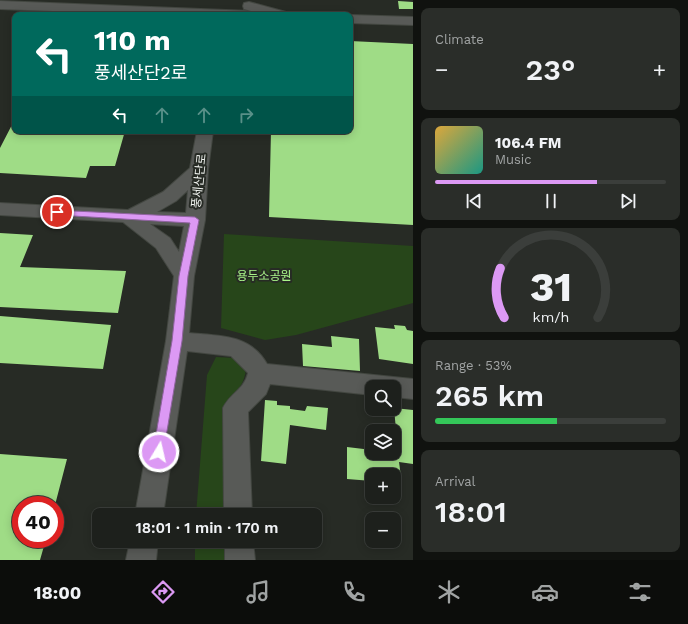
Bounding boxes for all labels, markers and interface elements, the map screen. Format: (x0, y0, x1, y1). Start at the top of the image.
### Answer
text: 110 m (94, 24, 171, 57)
icon: left (28, 28, 80, 80)
text: Climate (435, 32, 484, 47)
text: 23° (526, 52, 575, 87)
text: − (435, 57, 448, 82)
text: + (653, 57, 666, 82)
text: 풍세산단2로 (94, 62, 187, 83)
icon: left (109, 104, 131, 126)
icon: ahead (151, 104, 173, 126)
icon: ahead (193, 104, 215, 126)
icon: right (235, 104, 257, 126)
text: 106.4 FM (495, 134, 561, 152)
text: Music (495, 152, 532, 167)
street label: 풍세산단로 (189, 153, 209, 209)
icon: previous (463, 190, 485, 212)
icon: pause (540, 190, 562, 212)
icon: next (617, 190, 639, 212)
pin (40, 195, 74, 229)
icon: arrive (46, 201, 68, 223)
text: 31 (529, 262, 572, 311)
park label: 용두소공원 (236, 269, 292, 283)
text: km/h (532, 309, 569, 325)
text: Range · 53% (435, 358, 512, 373)
text: 265 km (435, 378, 544, 413)
map controls (365, 380, 401, 548)
button: search (365, 380, 401, 416)
button: layers (365, 424, 401, 460)
position arrow (138, 431, 180, 473)
button: + (365, 468, 401, 504)
text: Arrival (435, 474, 476, 489)
text: 18:01 (435, 494, 507, 529)
speed limit sign: 40 (12, 496, 64, 548)
button: − (365, 512, 401, 548)
text: 18:01 · 1 min · 170 m (135, 519, 279, 537)
icon: directions (149, 578, 177, 606)
icon: music (244, 578, 272, 606)
icon: phone (340, 578, 368, 606)
icon: climate (435, 578, 463, 606)
icon: car (531, 578, 559, 606)
icon: filters (626, 578, 654, 606)
text: 18:00 (34, 582, 81, 603)

